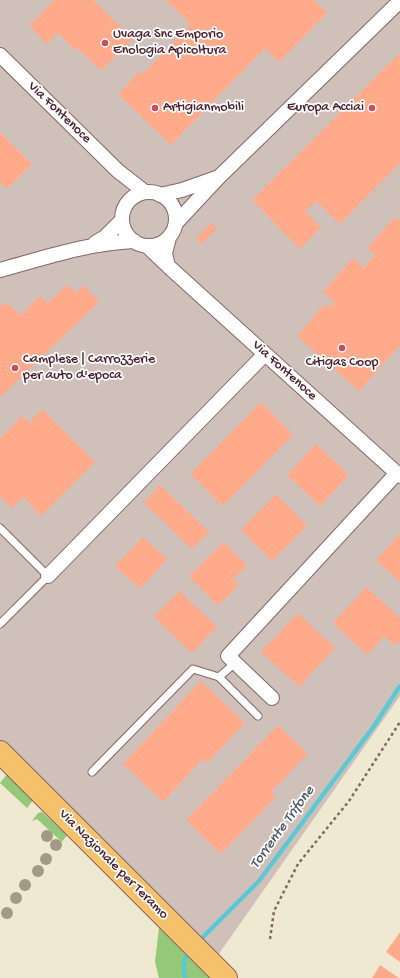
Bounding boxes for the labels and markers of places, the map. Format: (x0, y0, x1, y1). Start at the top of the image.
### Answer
place label: Uvaga Snc Emporio Enologia Apicoltura (113, 27, 226, 60)
marker: Uvaga Snc Emporio Enologia Apicoltura (100, 38, 110, 48)
place label: Artigianmobili (163, 100, 244, 116)
place label: Europa Acciai (287, 100, 364, 116)
marker: Artigianmobili (150, 103, 160, 113)
marker: Europa Acciai (367, 103, 377, 113)
marker: Citigas Coop (337, 343, 347, 353)
place label: Camplese | Carrozzerie per auto d'epoca (23, 352, 155, 384)
place label: Citigas Coop (306, 355, 378, 371)
marker: Camplese | Carrozzerie per auto d'epoca (10, 363, 20, 373)

